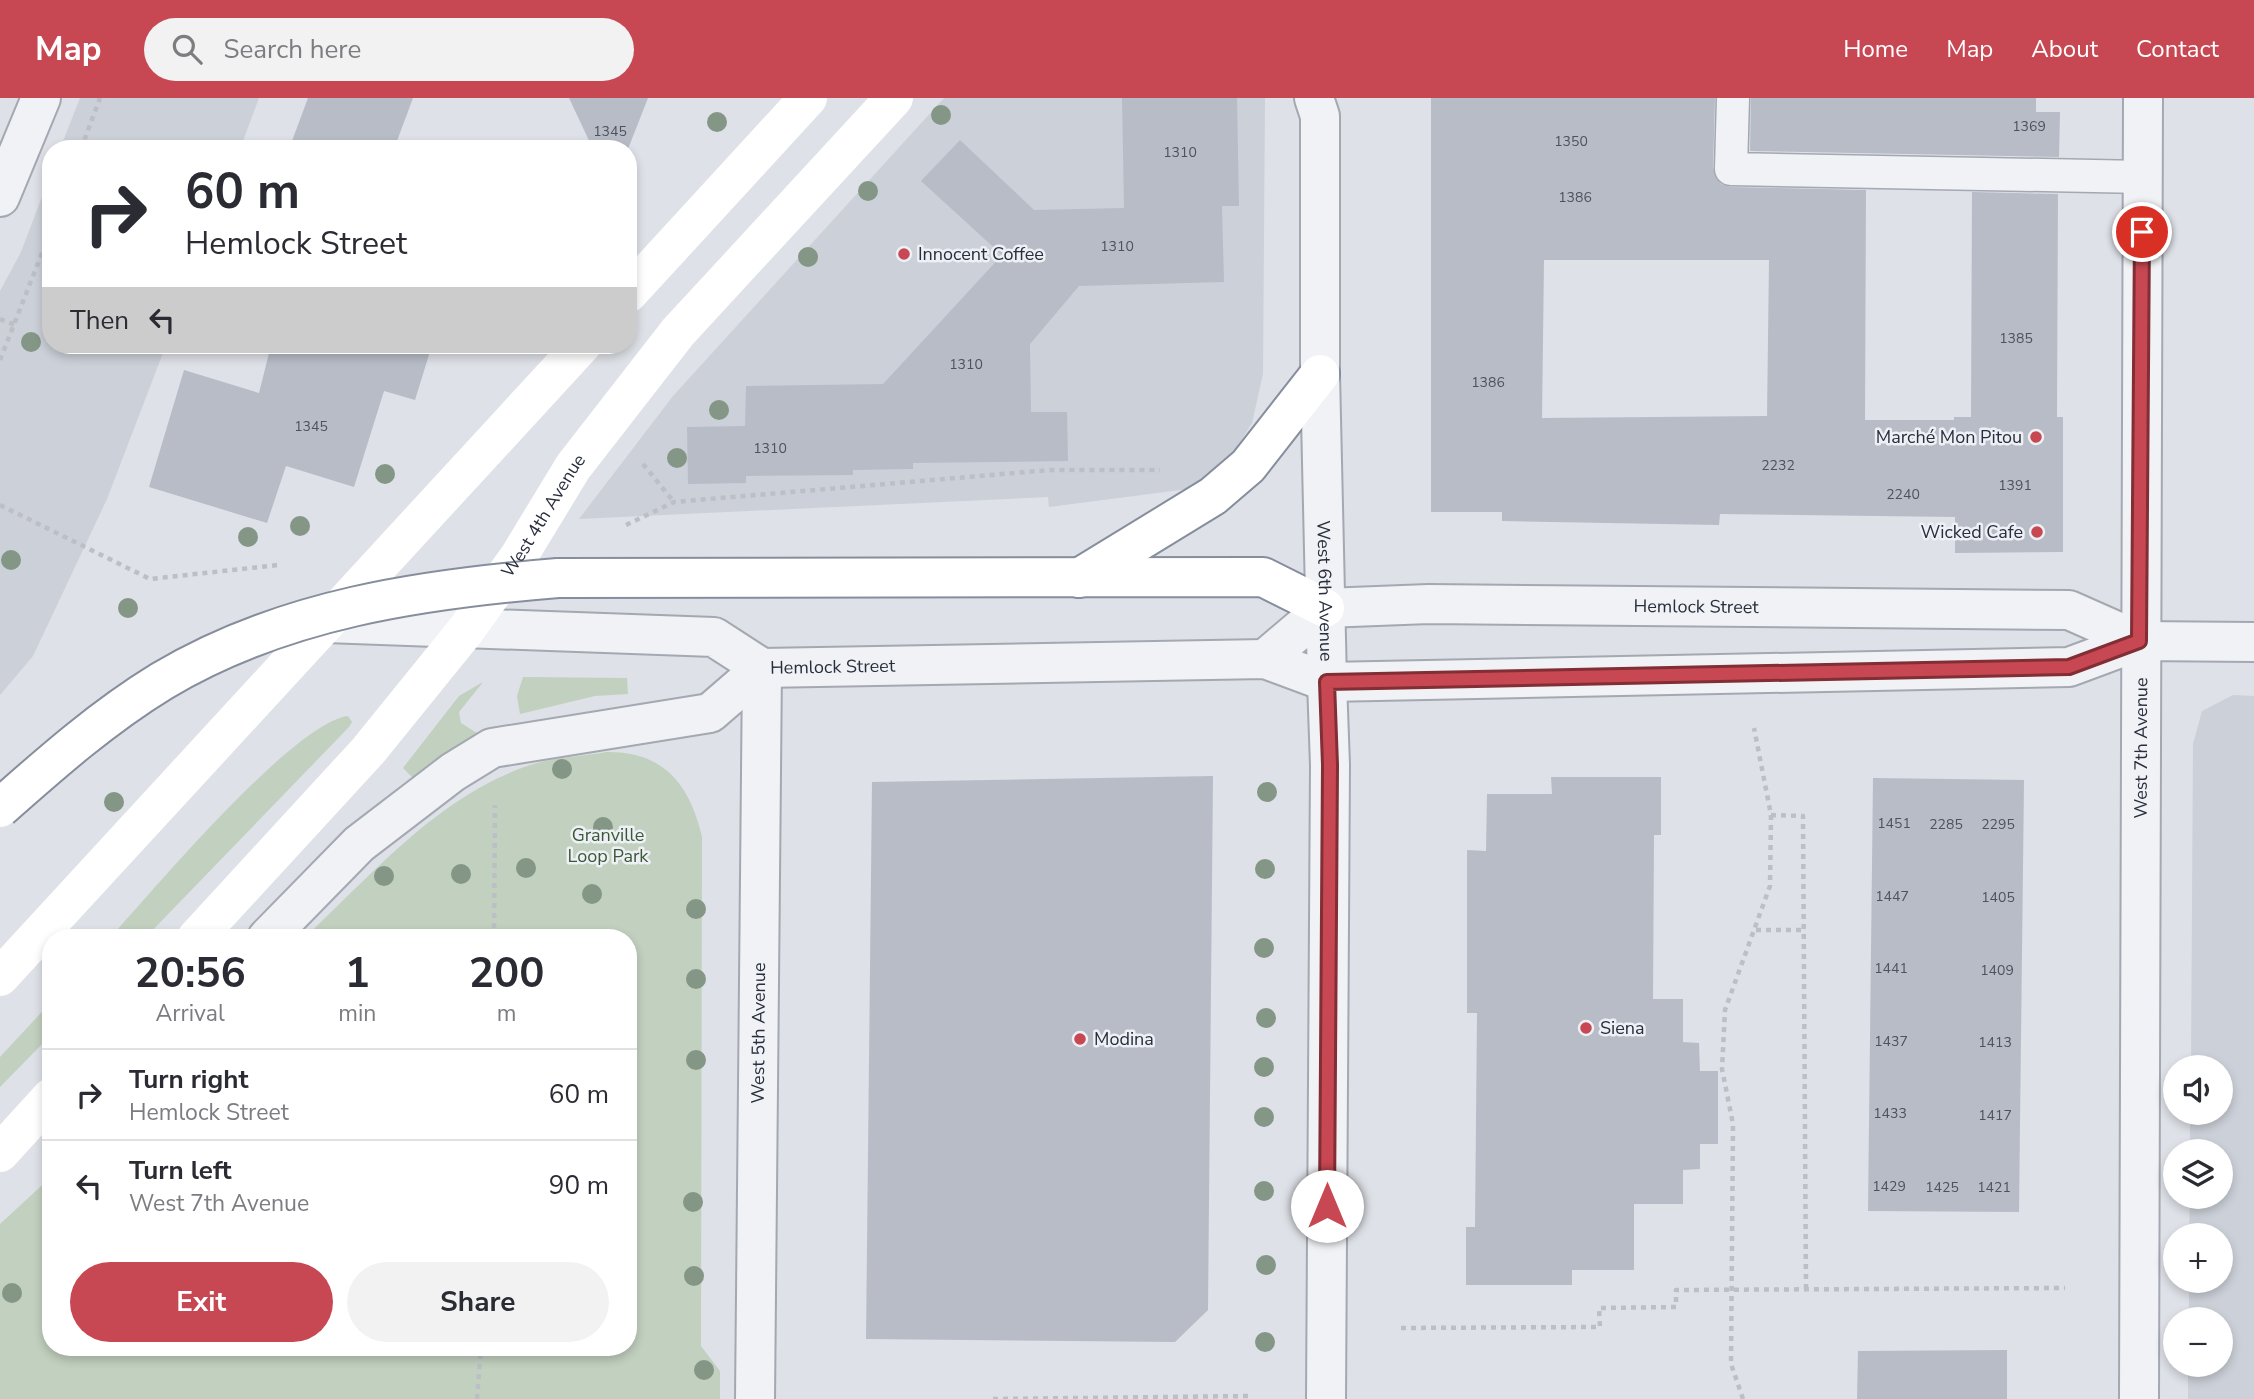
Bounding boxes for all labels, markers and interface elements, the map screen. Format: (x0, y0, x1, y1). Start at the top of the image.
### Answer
search box (144, 18, 634, 81)
text: Map (35, 27, 102, 72)
icon: search (168, 30, 206, 68)
text: Search here (224, 32, 361, 67)
text: Home (1843, 33, 1908, 65)
text: Map (1946, 33, 1993, 65)
text: About (2031, 33, 2098, 65)
text: Contact (2136, 33, 2219, 65)
house number: 1369 (2012, 117, 2046, 136)
house number: 1345 (593, 122, 627, 141)
house number: 1350 (1554, 132, 1588, 151)
house number: 1310 (1163, 143, 1197, 162)
text: 60 m (185, 158, 300, 225)
icon: right (70, 168, 161, 259)
house number: 1386 (1558, 188, 1592, 207)
pin (2112, 202, 2172, 262)
icon: arrive (2123, 213, 2161, 251)
text: Hemlock Street (185, 222, 407, 265)
house number: 1310 (1100, 237, 1134, 256)
place label: Innocent Coffee (918, 242, 1044, 266)
marker: Innocent Coffee (896, 246, 912, 262)
icon: left (143, 301, 181, 339)
text: Then (70, 303, 129, 338)
house number: 1385 (1999, 329, 2033, 348)
house number: 1310 (949, 355, 983, 374)
house number: 1386 (1471, 373, 1505, 392)
house number: 1345 (294, 417, 328, 436)
place label: Marché Mon Pitou (1876, 425, 2022, 449)
marker: Marché Mon Pitou (2028, 429, 2044, 445)
house number: 1310 (753, 439, 787, 458)
street label: West 4th Avenue (496, 449, 591, 582)
house number: 2232 (1761, 456, 1795, 475)
house number: 1391 (1998, 476, 2032, 495)
house number: 2240 (1886, 485, 1920, 504)
street label: West 6th Avenue (1311, 520, 1339, 662)
place label: Wicked Cafe (1921, 520, 2023, 544)
marker: Wicked Cafe (2029, 524, 2045, 540)
street label: Hemlock Street (1633, 594, 1760, 619)
street label: Hemlock Street (770, 654, 896, 680)
street label: West 7th Avenue (2129, 677, 2153, 819)
house number: 1451 (1877, 814, 1911, 833)
house number: 2285 (1929, 815, 1963, 834)
house number: 2295 (1981, 815, 2015, 834)
park label: Granville Loop Park (568, 823, 649, 868)
house number: 1447 (1875, 887, 1909, 906)
house number: 1405 (1981, 888, 2015, 907)
text: 20:56 (135, 945, 246, 1002)
text: 1 (345, 945, 370, 1002)
text: 200 (469, 945, 544, 1002)
house number: 1441 (1874, 959, 1908, 978)
house number: 1409 (1980, 961, 2014, 980)
street label: West 5th Avenue (746, 962, 771, 1104)
text: Arrival (156, 998, 225, 1029)
text: min (338, 998, 376, 1029)
text: m (497, 998, 517, 1029)
place label: Siena (1600, 1016, 1645, 1040)
marker: Siena (1578, 1020, 1594, 1036)
place label: Modina (1094, 1027, 1154, 1051)
marker: Modina (1072, 1031, 1088, 1047)
house number: 1437 (1874, 1032, 1908, 1051)
house number: 1413 (1978, 1033, 2012, 1052)
map controls (2163, 1055, 2233, 1377)
button: sound (2163, 1055, 2233, 1125)
text: Turn right (129, 1062, 248, 1097)
icon: right (70, 1076, 108, 1114)
text: 60 m (549, 1077, 609, 1112)
text: Hemlock Street (129, 1097, 289, 1128)
house number: 1433 (1873, 1104, 1907, 1123)
house number: 1417 (1978, 1106, 2012, 1125)
button: layers (2163, 1139, 2233, 1209)
text: Turn left (129, 1153, 232, 1188)
icon: left (70, 1167, 108, 1205)
text: 90 m (549, 1168, 609, 1203)
position arrow (1290, 1169, 1364, 1243)
house number: 1429 (1872, 1177, 1906, 1196)
house number: 1425 (1925, 1178, 1959, 1197)
house number: 1421 (1977, 1178, 2011, 1197)
text: West 7th Avenue (129, 1188, 309, 1219)
button: + (2163, 1223, 2233, 1293)
button: Exit (70, 1262, 333, 1342)
button: Share (347, 1262, 609, 1342)
button: − (2163, 1307, 2233, 1377)

